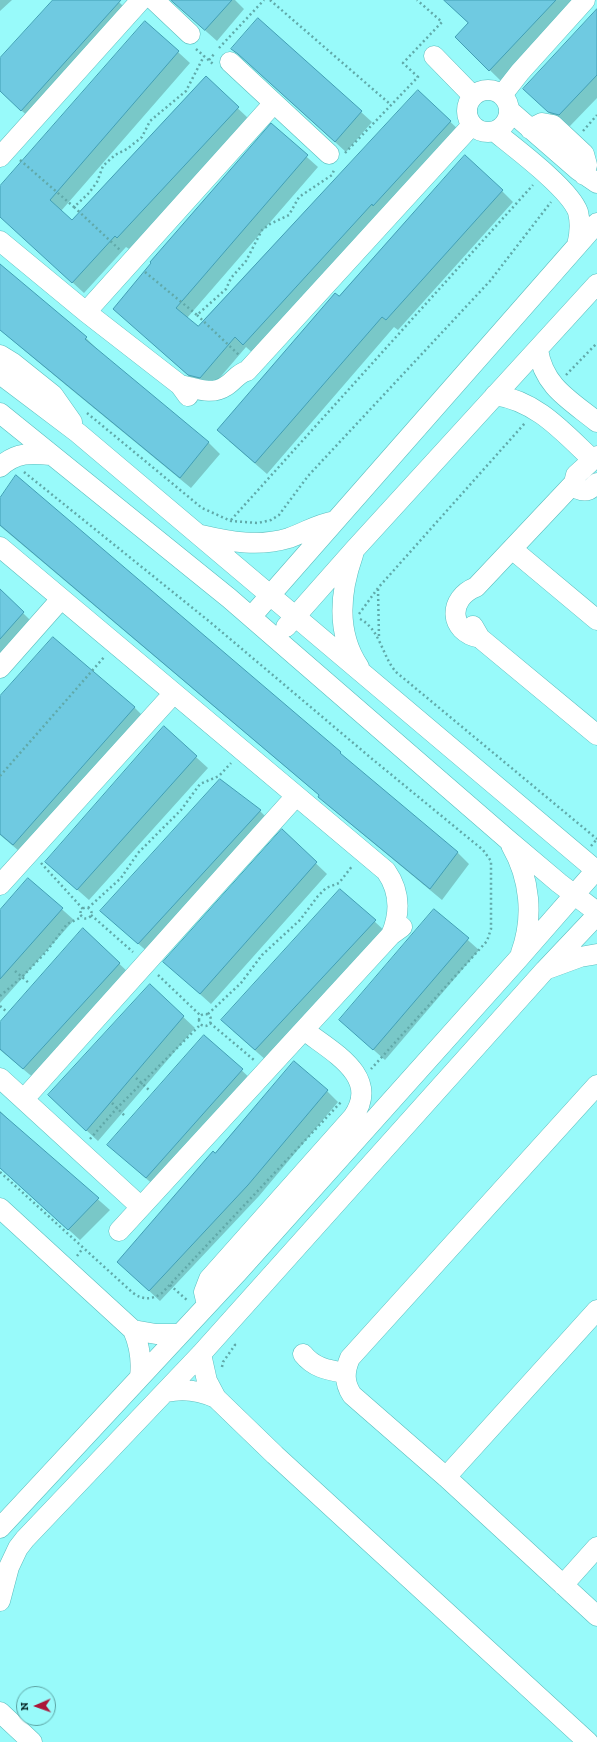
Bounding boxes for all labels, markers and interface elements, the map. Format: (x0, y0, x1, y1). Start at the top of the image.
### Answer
north arrow (16, 1686, 56, 1726)
text: N (18, 1702, 31, 1711)

